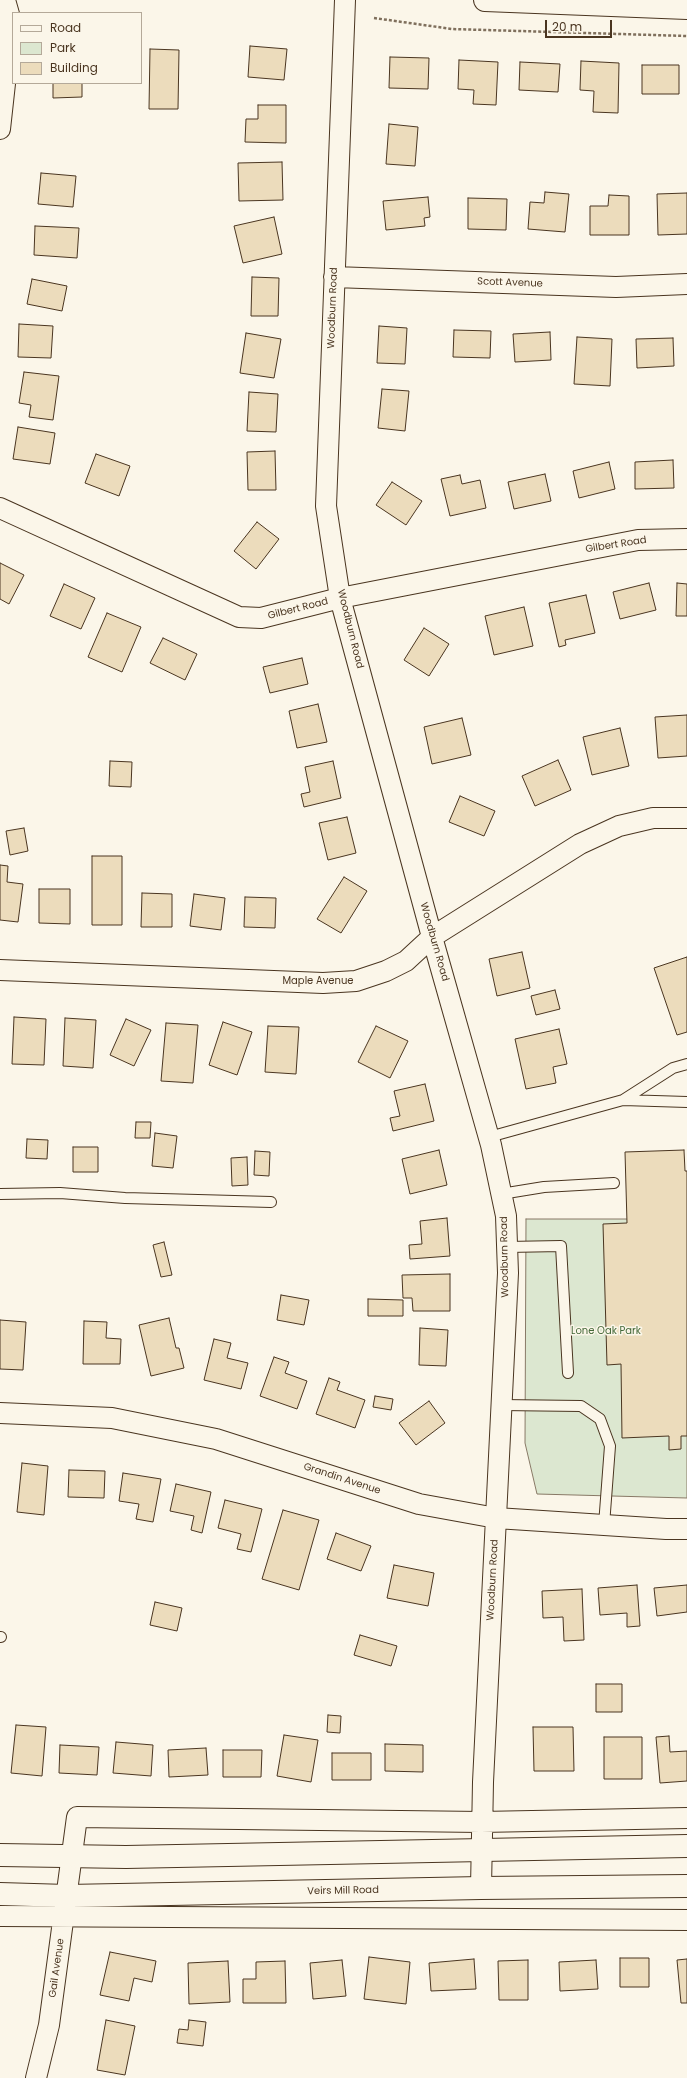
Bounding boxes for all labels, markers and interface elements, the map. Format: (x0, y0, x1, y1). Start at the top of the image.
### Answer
legend (12, 12, 142, 84)
scale bar (547, 12, 614, 38)
text: 20 m (552, 18, 582, 35)
text: Road (50, 19, 81, 36)
text: Park (50, 39, 76, 56)
text: Building (50, 59, 98, 76)
street label: Woodburn Road (326, 267, 340, 349)
street label: Scott Avenue (477, 276, 543, 290)
street label: Gilbert Road (585, 534, 647, 556)
street label: Woodburn Road (334, 588, 366, 670)
street label: Gilbert Road (267, 596, 329, 622)
street label: Woodburn Road (417, 901, 451, 983)
street label: Maple Avenue (282, 975, 354, 987)
street label: Woodburn Road (498, 1216, 512, 1298)
park label: Lone Oak Park (571, 1325, 641, 1337)
street label: Grandin Avenue (302, 1461, 382, 1497)
street label: Woodburn Road (485, 1539, 501, 1621)
street label: Veirs Mill Road (307, 1884, 379, 1898)
street label: Gail Avenue (47, 1938, 67, 1998)

